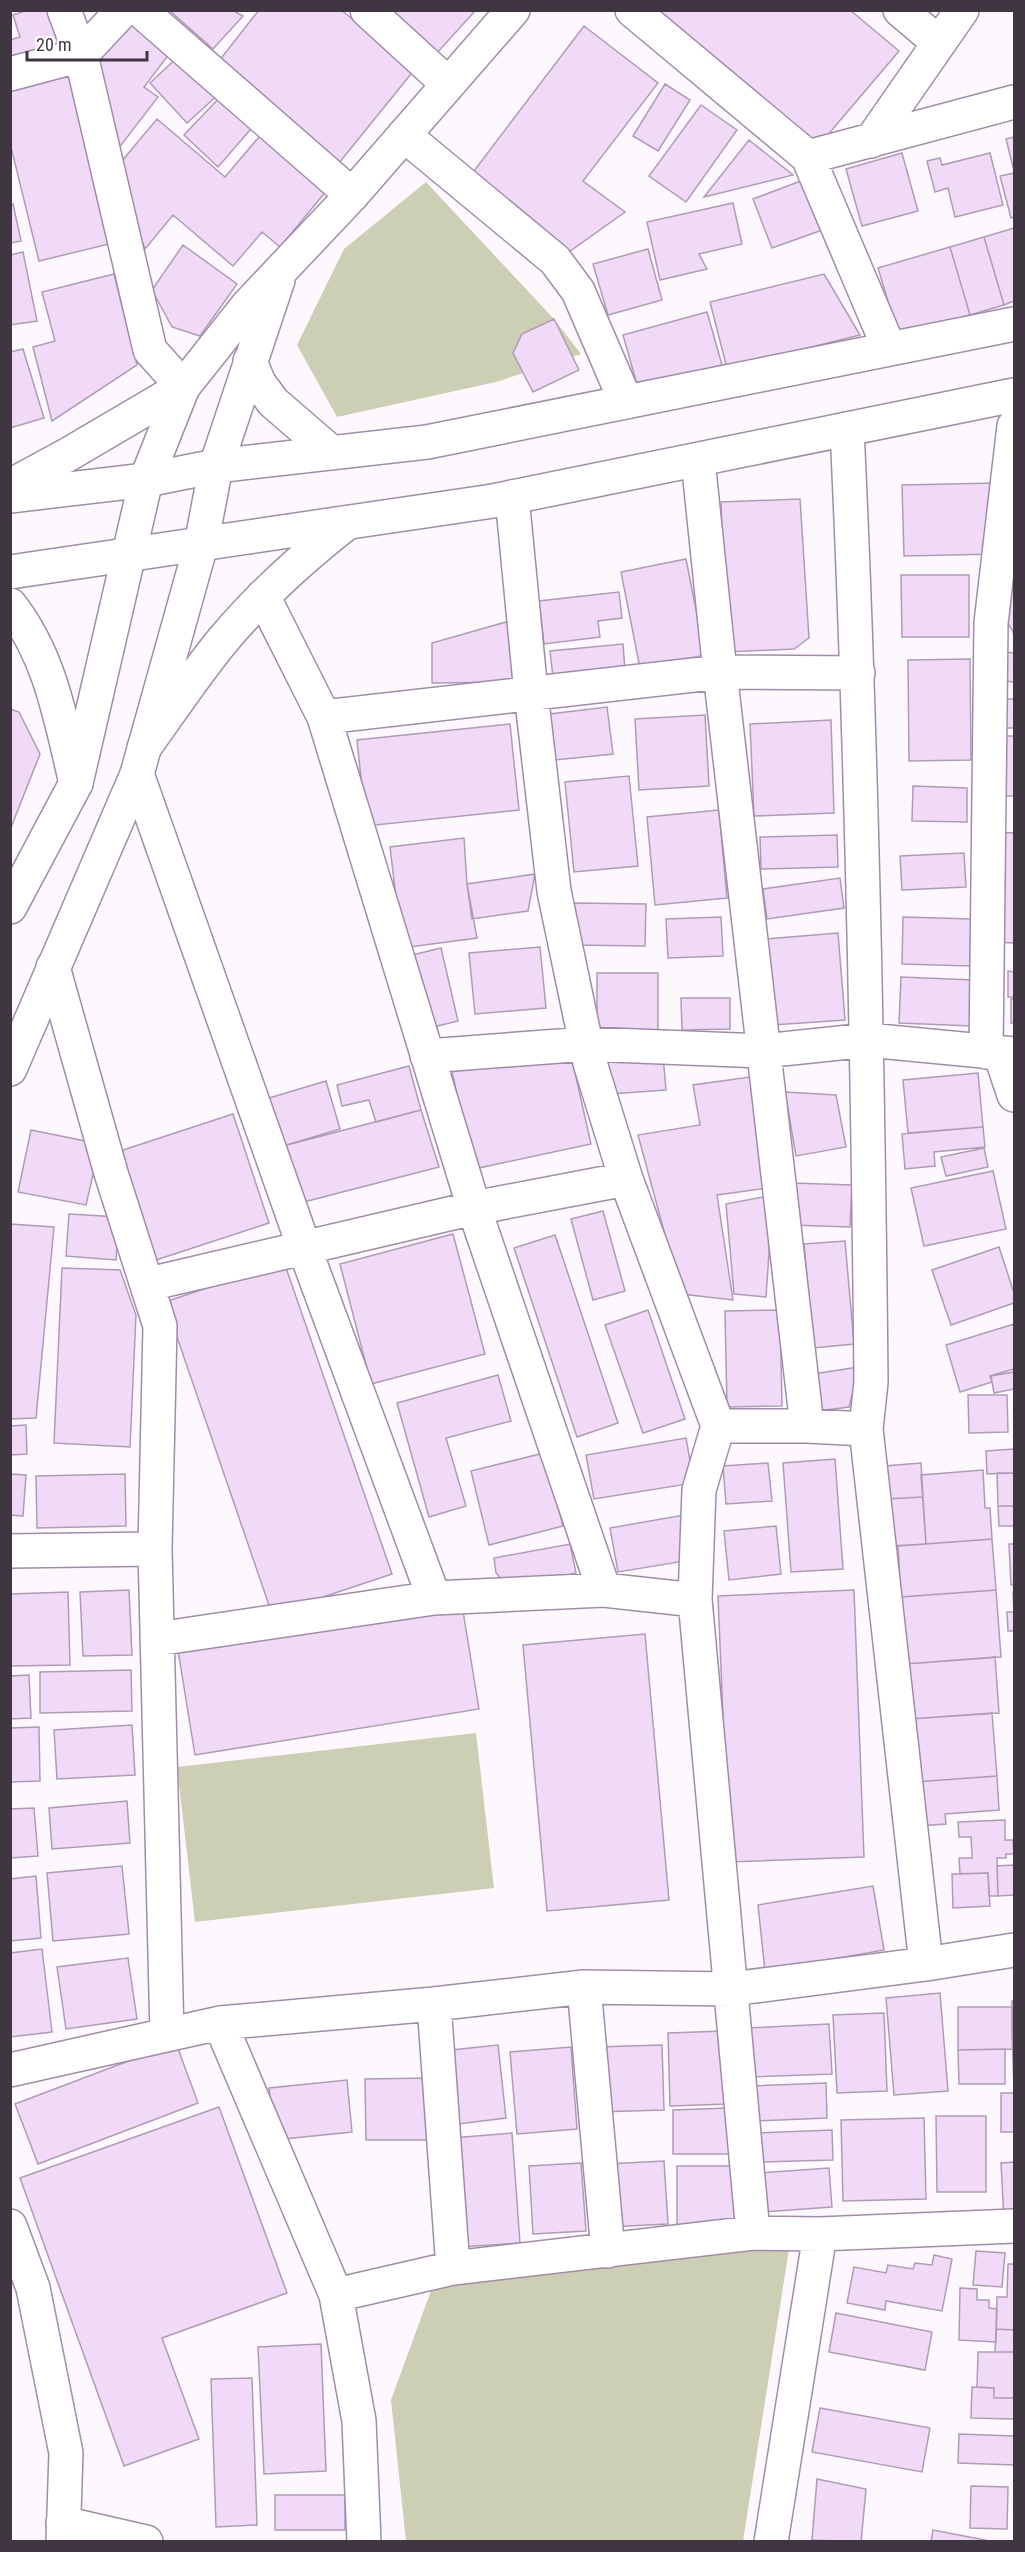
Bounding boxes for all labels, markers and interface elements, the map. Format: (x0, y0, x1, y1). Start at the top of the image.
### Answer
scale bar (27, 24, 147, 62)
text: 20 m (36, 34, 71, 55)

